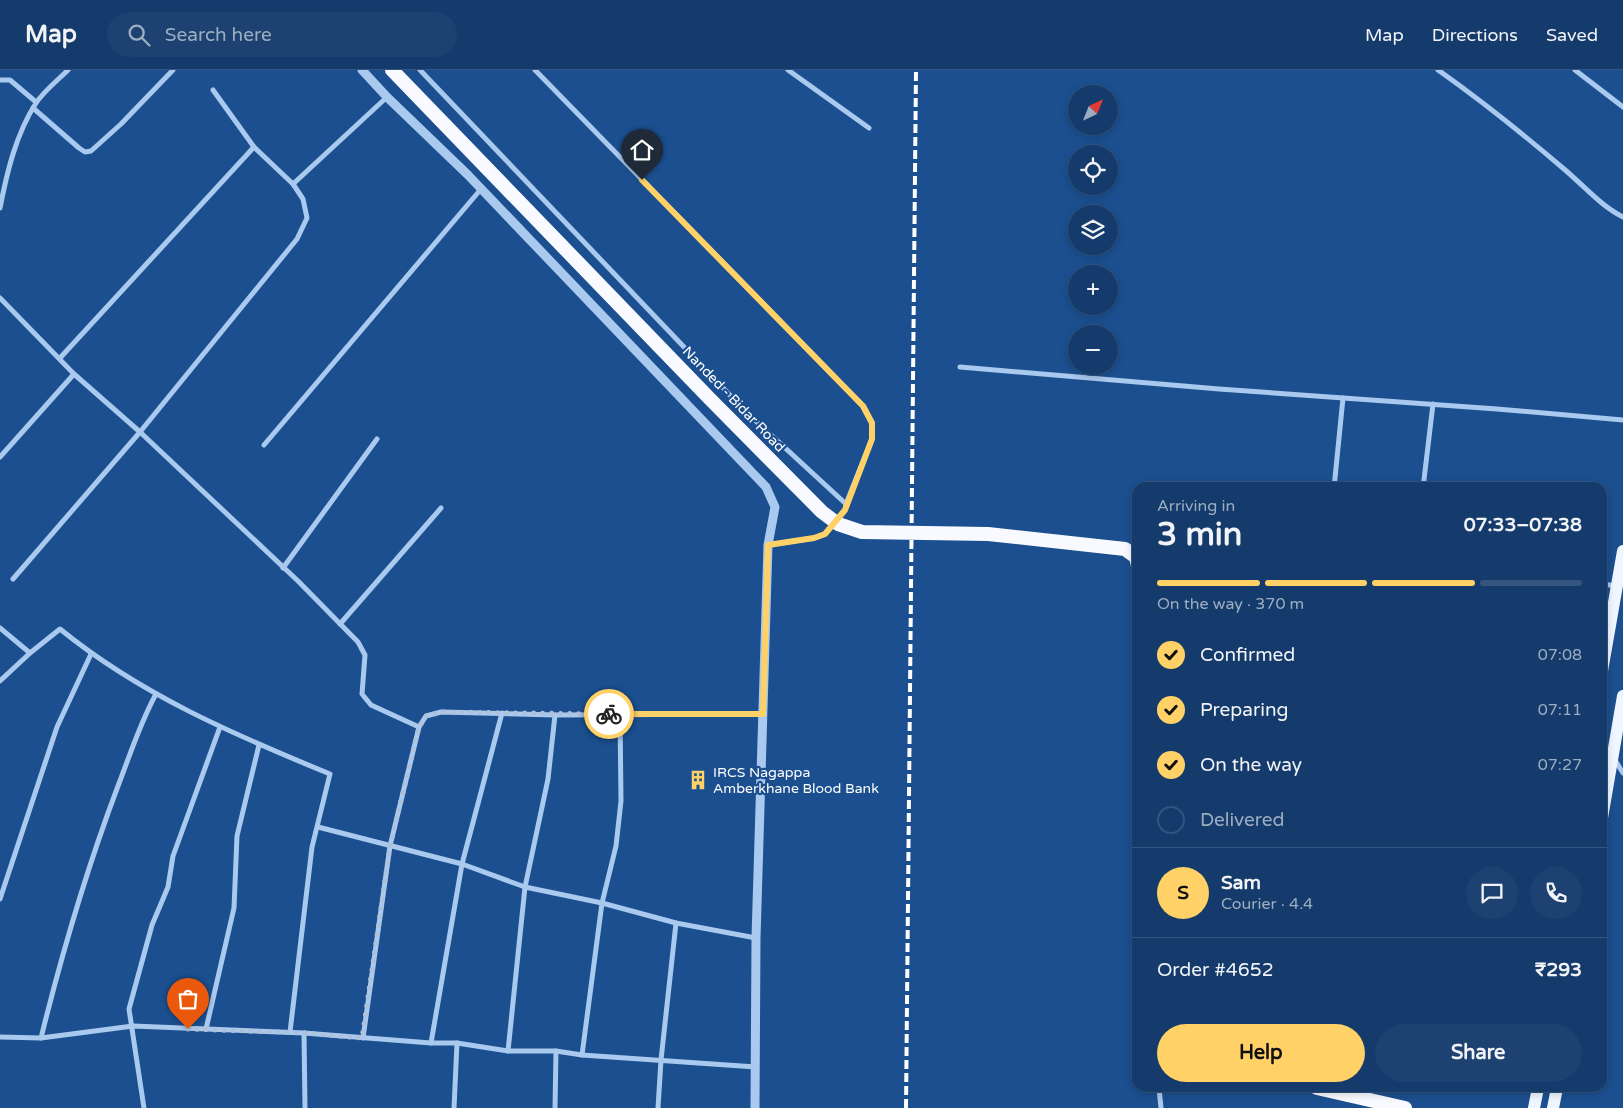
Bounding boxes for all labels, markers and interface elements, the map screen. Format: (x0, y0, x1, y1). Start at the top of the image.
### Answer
search box (107, 12, 457, 57)
text: Map (25, 20, 77, 49)
icon: search (125, 21, 153, 49)
text: Search here (165, 24, 272, 46)
text: Map (1365, 24, 1404, 46)
text: Directions (1432, 24, 1518, 46)
text: Saved (1546, 24, 1598, 46)
north arrow (1068, 85, 1118, 135)
map controls (1068, 85, 1118, 375)
pin (621, 129, 663, 180)
icon: home (628, 136, 656, 164)
button: locate (1068, 145, 1118, 195)
button: layers (1068, 205, 1118, 255)
button: + (1068, 265, 1118, 315)
button: − (1068, 325, 1118, 375)
street label: Nanded - Bidar Road (679, 343, 788, 456)
text: Arriving in (1157, 496, 1235, 516)
text: 07:33–07:38 (1464, 514, 1582, 536)
text: 3 min (1157, 516, 1242, 554)
text: On the way · 370 m (1157, 594, 1304, 614)
icon: check (1157, 641, 1185, 669)
text: Confirmed (1200, 644, 1295, 666)
text: 07:08 (1538, 645, 1582, 665)
courier (584, 689, 634, 739)
icon: check (1157, 696, 1185, 724)
text: Preparing (1200, 699, 1289, 721)
icon: bike (595, 700, 623, 728)
text: 07:11 (1538, 700, 1582, 720)
icon: check (1157, 751, 1185, 779)
text: On the way (1200, 754, 1302, 776)
text: 07:27 (1538, 755, 1582, 775)
place label: IRCS Nagappa Amberkhane Blood Bank (713, 764, 879, 797)
building icon: IRCS Nagappa Amberkhane Blood Bank (687, 769, 709, 791)
text: Delivered (1200, 809, 1285, 831)
button: chat (1466, 867, 1518, 919)
button: phone (1530, 867, 1582, 919)
text: Sam (1221, 872, 1261, 894)
text: S (1177, 882, 1189, 904)
text: Courier · 4.4 (1221, 894, 1313, 914)
text: Order #4652 (1157, 959, 1274, 981)
text: ₹293 (1535, 959, 1582, 981)
pin (167, 978, 209, 1029)
icon: bag (174, 985, 202, 1013)
button: Help (1157, 1024, 1365, 1082)
button: Share (1375, 1024, 1582, 1082)

